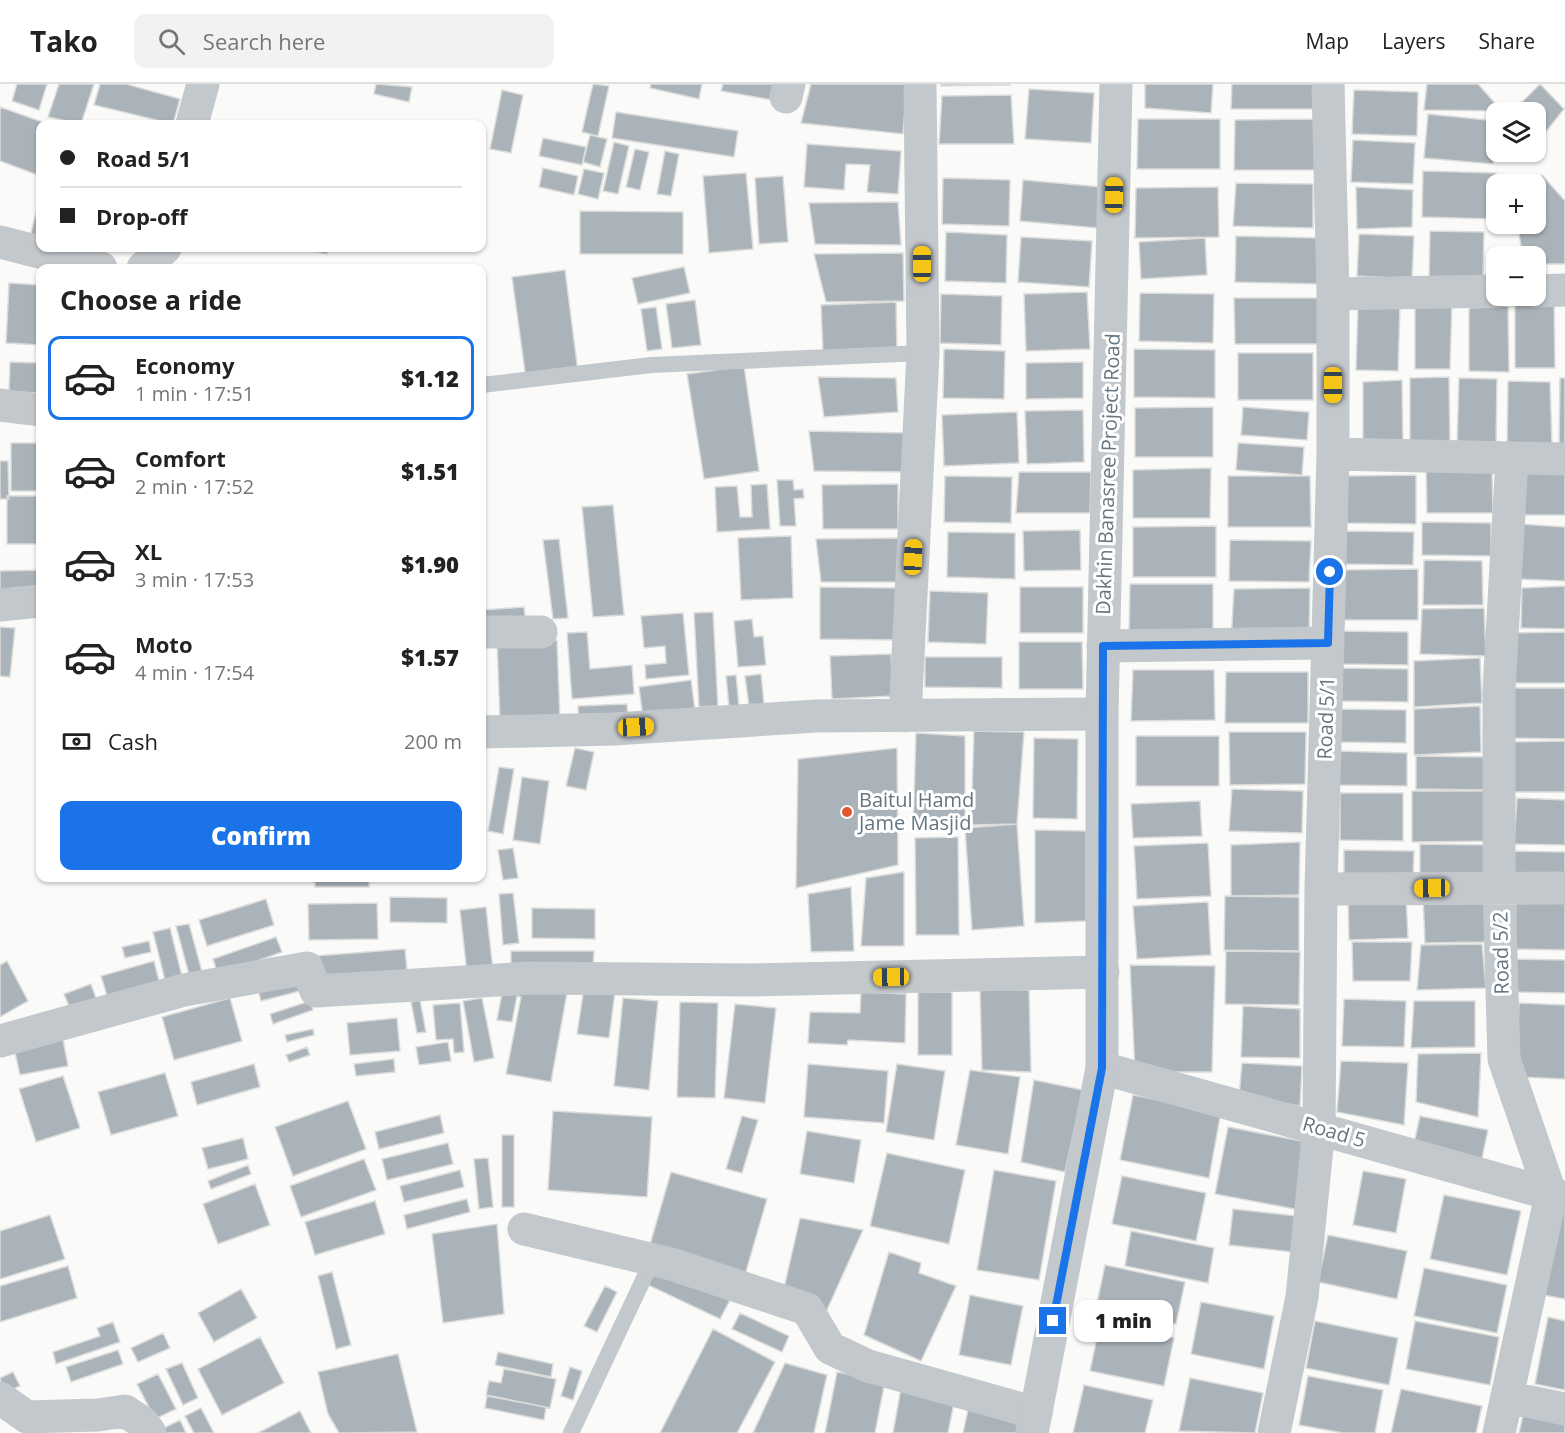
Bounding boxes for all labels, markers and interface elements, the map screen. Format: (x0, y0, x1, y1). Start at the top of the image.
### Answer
search box (134, 14, 554, 68)
text: Tako (30, 22, 98, 60)
icon: search (155, 25, 188, 58)
text: Search here (203, 26, 325, 56)
text: Map (1306, 27, 1349, 55)
text: Layers (1382, 27, 1446, 55)
text: Share (1479, 27, 1535, 55)
map controls (1486, 102, 1546, 306)
button: layers (1486, 102, 1546, 162)
text: Road 5/1 (96, 143, 191, 173)
button: + (1486, 174, 1546, 234)
car (1105, 177, 1123, 213)
text: Drop-off (96, 201, 188, 231)
car (913, 246, 931, 282)
button: − (1486, 246, 1546, 306)
text: Choose a ride (60, 281, 242, 318)
street label: Dakhin Banasree Project Road (1089, 333, 1126, 615)
text: Economy (135, 350, 234, 380)
icon: car (63, 351, 117, 405)
text: $1.12 (401, 363, 459, 393)
car (1324, 367, 1342, 403)
text: 1 min · 17:51 (135, 380, 254, 407)
text: Comfort (135, 443, 226, 473)
icon: car (63, 444, 117, 498)
text: $1.51 (401, 456, 459, 486)
text: 2 min · 17:52 (135, 473, 254, 500)
text: XL (135, 536, 162, 566)
icon: car (63, 537, 117, 591)
car (903, 539, 923, 575)
text: $1.90 (401, 549, 459, 579)
route start (1316, 558, 1343, 585)
text: 3 min · 17:53 (135, 566, 254, 593)
text: Moto (135, 629, 193, 659)
icon: car (63, 630, 117, 684)
text: $1.57 (401, 642, 459, 672)
text: 4 min · 17:54 (135, 659, 254, 686)
street label: Road 5/1 (1311, 676, 1340, 760)
car (618, 717, 654, 737)
icon: cash (60, 725, 93, 758)
text: Cash (108, 726, 158, 756)
text: 200 m (404, 728, 462, 755)
place label: Baitul Hamd Jame Masjid (857, 786, 974, 836)
button: Confirm (60, 801, 462, 870)
marker: Baitul Hamd Jame Masjid (840, 805, 854, 819)
car (1414, 879, 1450, 897)
street label: Road 5/2 (1486, 911, 1515, 995)
car (873, 968, 909, 986)
street label: Road 5 (1299, 1110, 1369, 1153)
callout: 1 min (1074, 1300, 1173, 1342)
route end (1039, 1307, 1066, 1334)
text: 1 min (1095, 1307, 1152, 1334)

